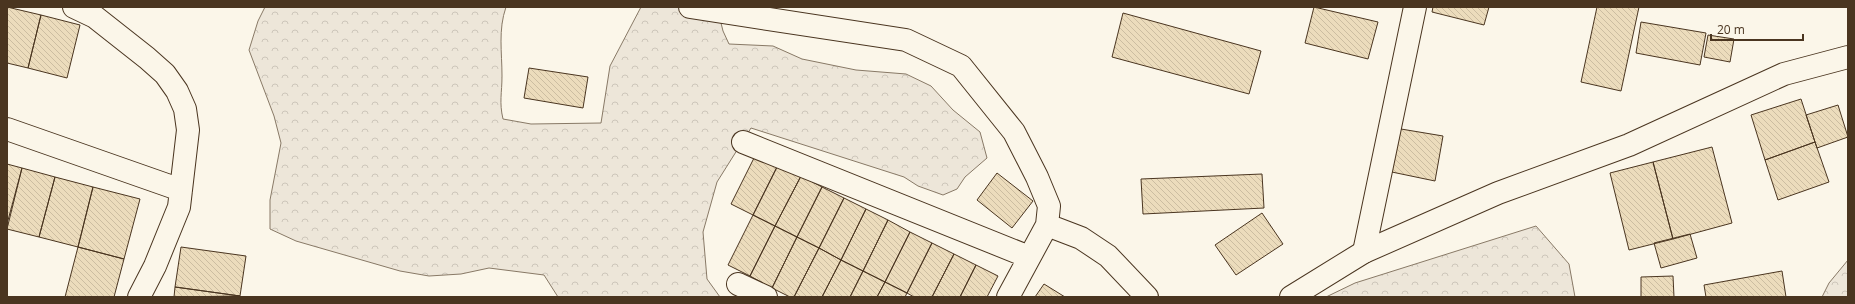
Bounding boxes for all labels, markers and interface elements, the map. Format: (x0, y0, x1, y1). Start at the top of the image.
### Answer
scale bar (1711, 16, 1803, 42)
text: 20 m (1717, 21, 1745, 38)

